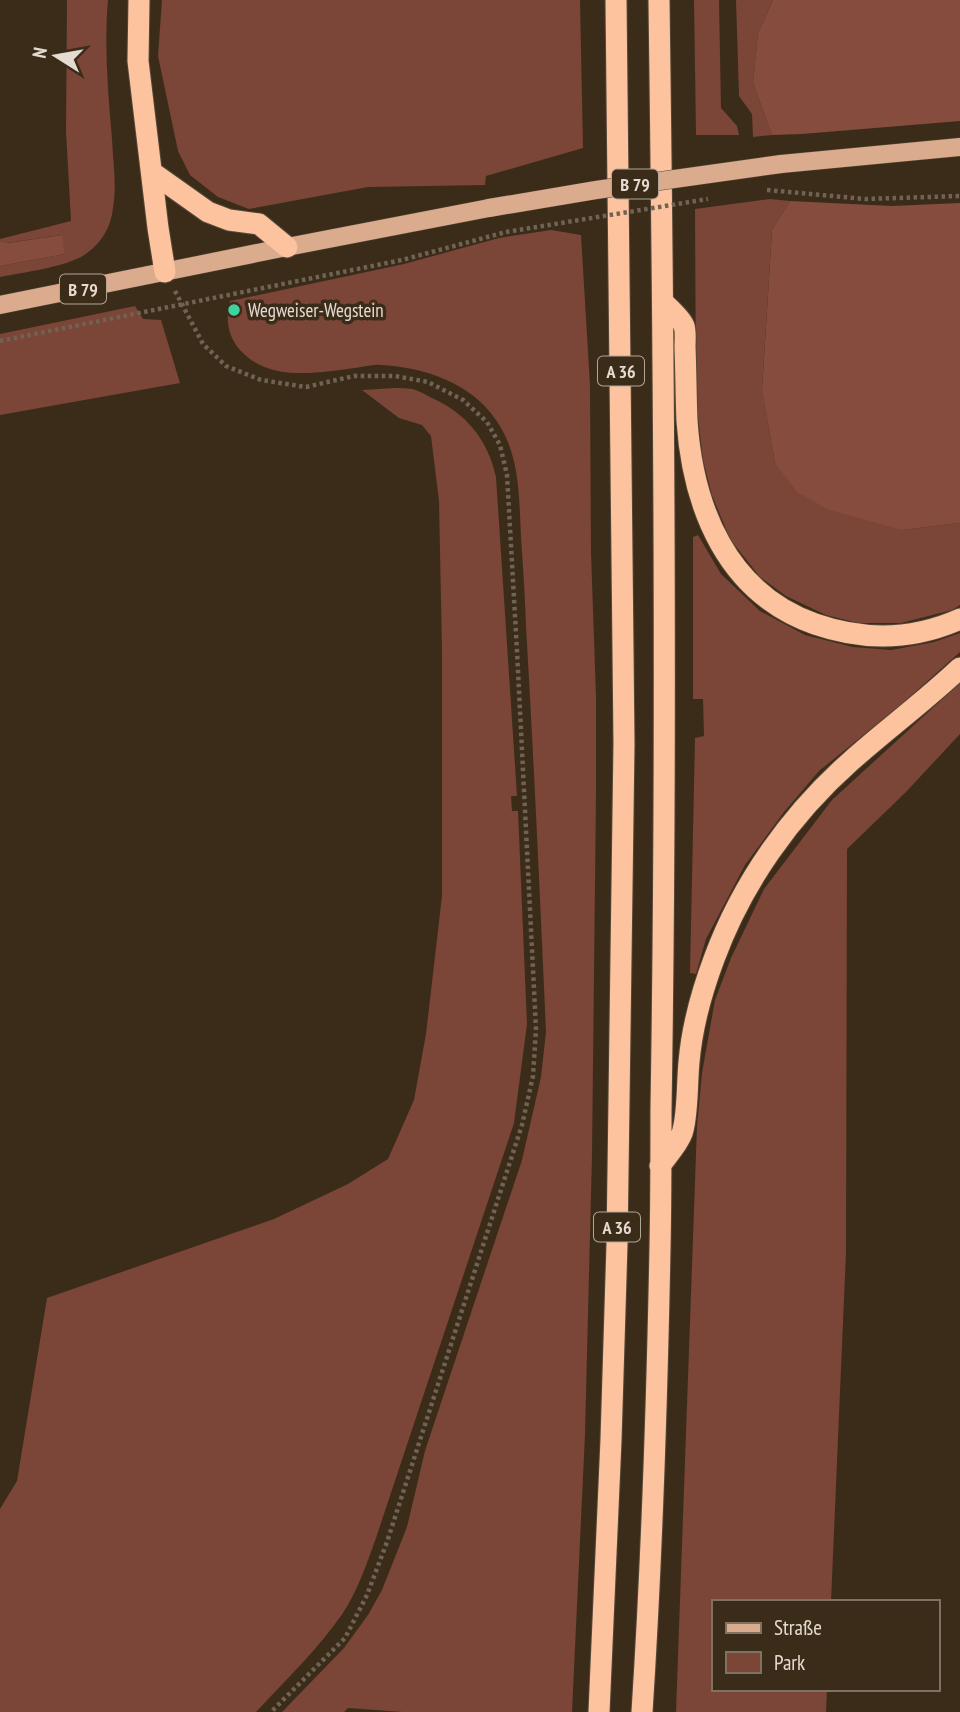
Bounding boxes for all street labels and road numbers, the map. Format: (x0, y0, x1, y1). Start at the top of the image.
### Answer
road number: B 79 (612, 169, 658, 198)
road number: B 79 (60, 274, 106, 304)
road number: A 36 (598, 356, 644, 386)
road number: A 36 (594, 1212, 640, 1242)

